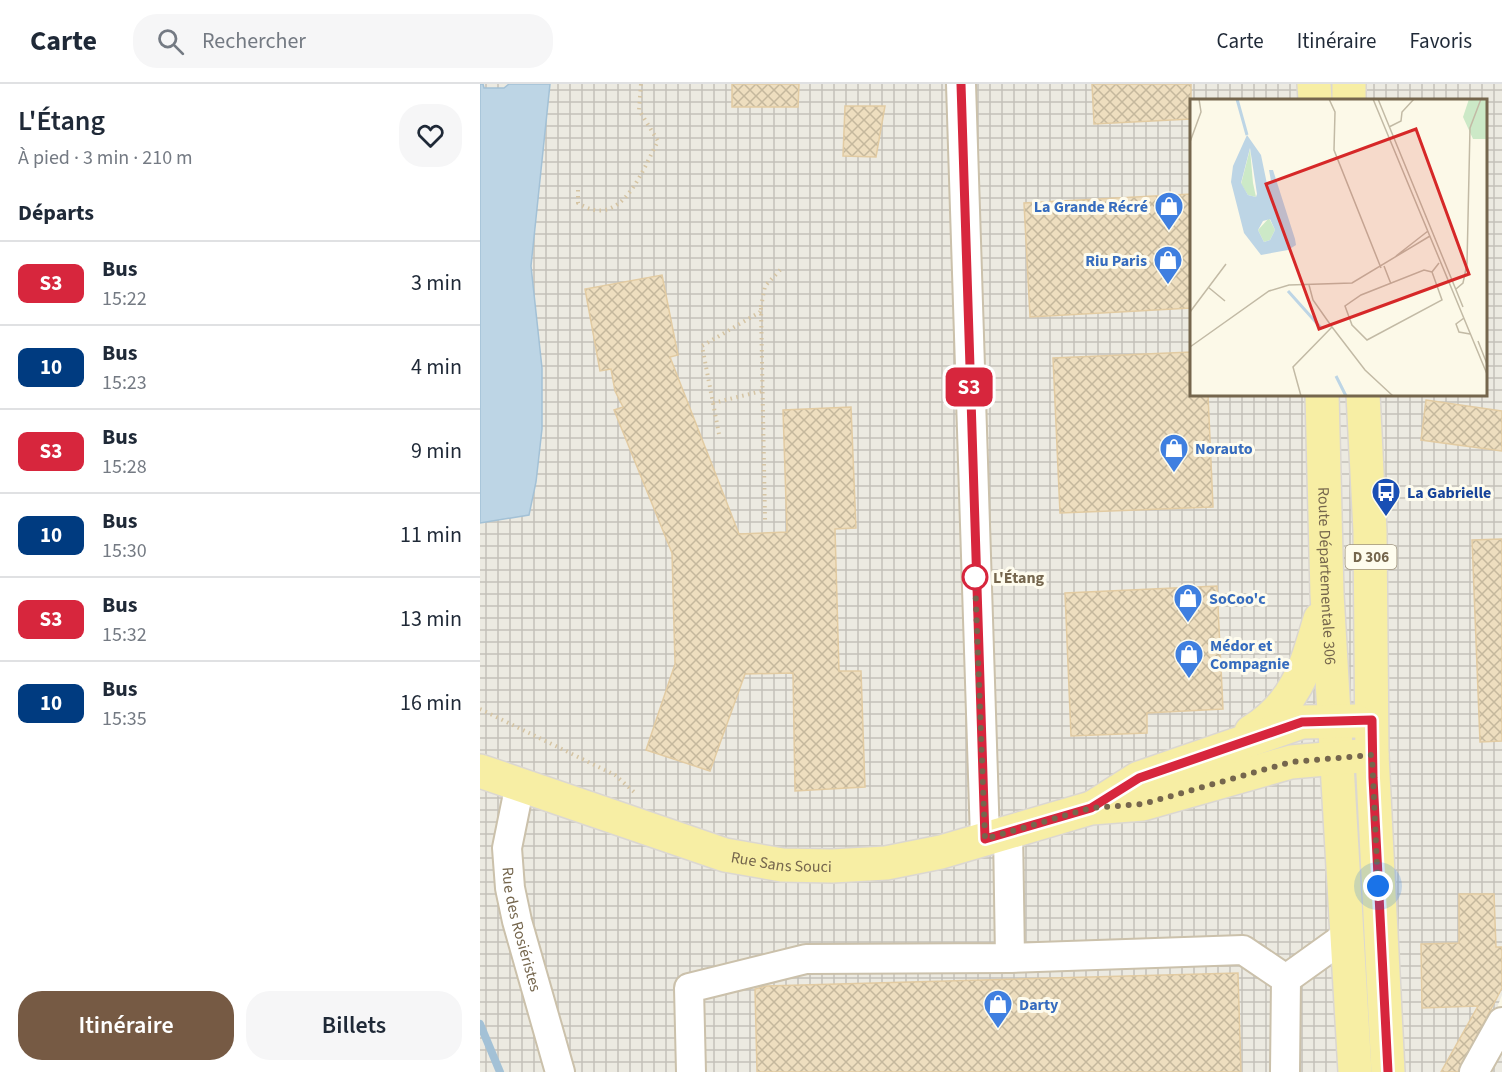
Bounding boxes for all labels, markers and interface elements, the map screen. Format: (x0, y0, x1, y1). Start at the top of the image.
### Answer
search box (133, 14, 553, 68)
text: Carte (30, 21, 97, 61)
icon: search (154, 25, 187, 58)
text: Rechercher (202, 25, 306, 57)
text: Carte (1217, 26, 1264, 56)
text: Itinéraire (1297, 26, 1376, 56)
text: Favoris (1409, 26, 1472, 56)
inset map (1190, 99, 1487, 396)
text: L'Étang (18, 101, 105, 141)
button: heart (399, 104, 462, 167)
text: À pied · 3 min · 210 m (18, 144, 193, 172)
shop icon: La Grande Récré (1153, 190, 1185, 232)
place label: La Grande Récré (1034, 196, 1148, 218)
text: Départs (18, 197, 94, 229)
shop icon: Riu Paris (1152, 244, 1184, 286)
place label: Riu Paris (1085, 250, 1147, 272)
text: Bus (102, 253, 138, 285)
text: 3 min (411, 267, 462, 299)
text: S3 (40, 268, 62, 298)
text: 15:22 (102, 285, 147, 313)
text: Bus (102, 337, 138, 369)
text: 4 min (411, 351, 462, 383)
text: 10 (40, 352, 62, 382)
line badge: S3 (942, 368, 996, 406)
text: 15:23 (102, 369, 147, 397)
text: S3 (958, 372, 980, 402)
text: Bus (102, 421, 138, 453)
shop icon: Norauto (1158, 432, 1190, 474)
text: 9 min (411, 435, 462, 467)
text: S3 (40, 436, 62, 466)
place label: Norauto (1195, 438, 1253, 460)
text: 15:28 (102, 453, 147, 481)
bus stop icon: La Gabrielle (1370, 476, 1402, 518)
place label: La Gabrielle (1407, 482, 1491, 504)
street label: Route Départementale 306 (1312, 487, 1341, 666)
text: Bus (102, 505, 138, 537)
text: 11 min (400, 519, 462, 551)
text: 10 (40, 520, 62, 550)
text: 15:30 (102, 537, 147, 565)
road number: D 306 (1346, 545, 1396, 569)
marker: L'Étang (962, 564, 988, 590)
place label: L'Étang (993, 567, 1045, 589)
shop icon: SoCoo'c (1172, 582, 1204, 624)
place label: SoCoo'c (1209, 588, 1266, 610)
text: Bus (102, 589, 138, 621)
text: 13 min (400, 603, 462, 635)
text: S3 (40, 604, 62, 634)
text: 15:32 (102, 621, 147, 649)
place label: Médor et Compagnie (1210, 635, 1290, 675)
shop icon: Médor et Compagnie (1173, 638, 1205, 680)
text: Bus (102, 673, 138, 705)
text: 16 min (400, 687, 462, 719)
text: 10 (40, 688, 62, 718)
text: 15:35 (102, 705, 147, 733)
street label: Rue Sans Souci (729, 846, 832, 878)
street label: Rue des Rosiéristes (496, 866, 547, 994)
your location (1363, 871, 1393, 901)
shop icon: Darty (982, 988, 1014, 1030)
button: Itinéraire (18, 991, 234, 1060)
button: Billets (246, 991, 462, 1060)
place label: Darty (1019, 994, 1059, 1016)

